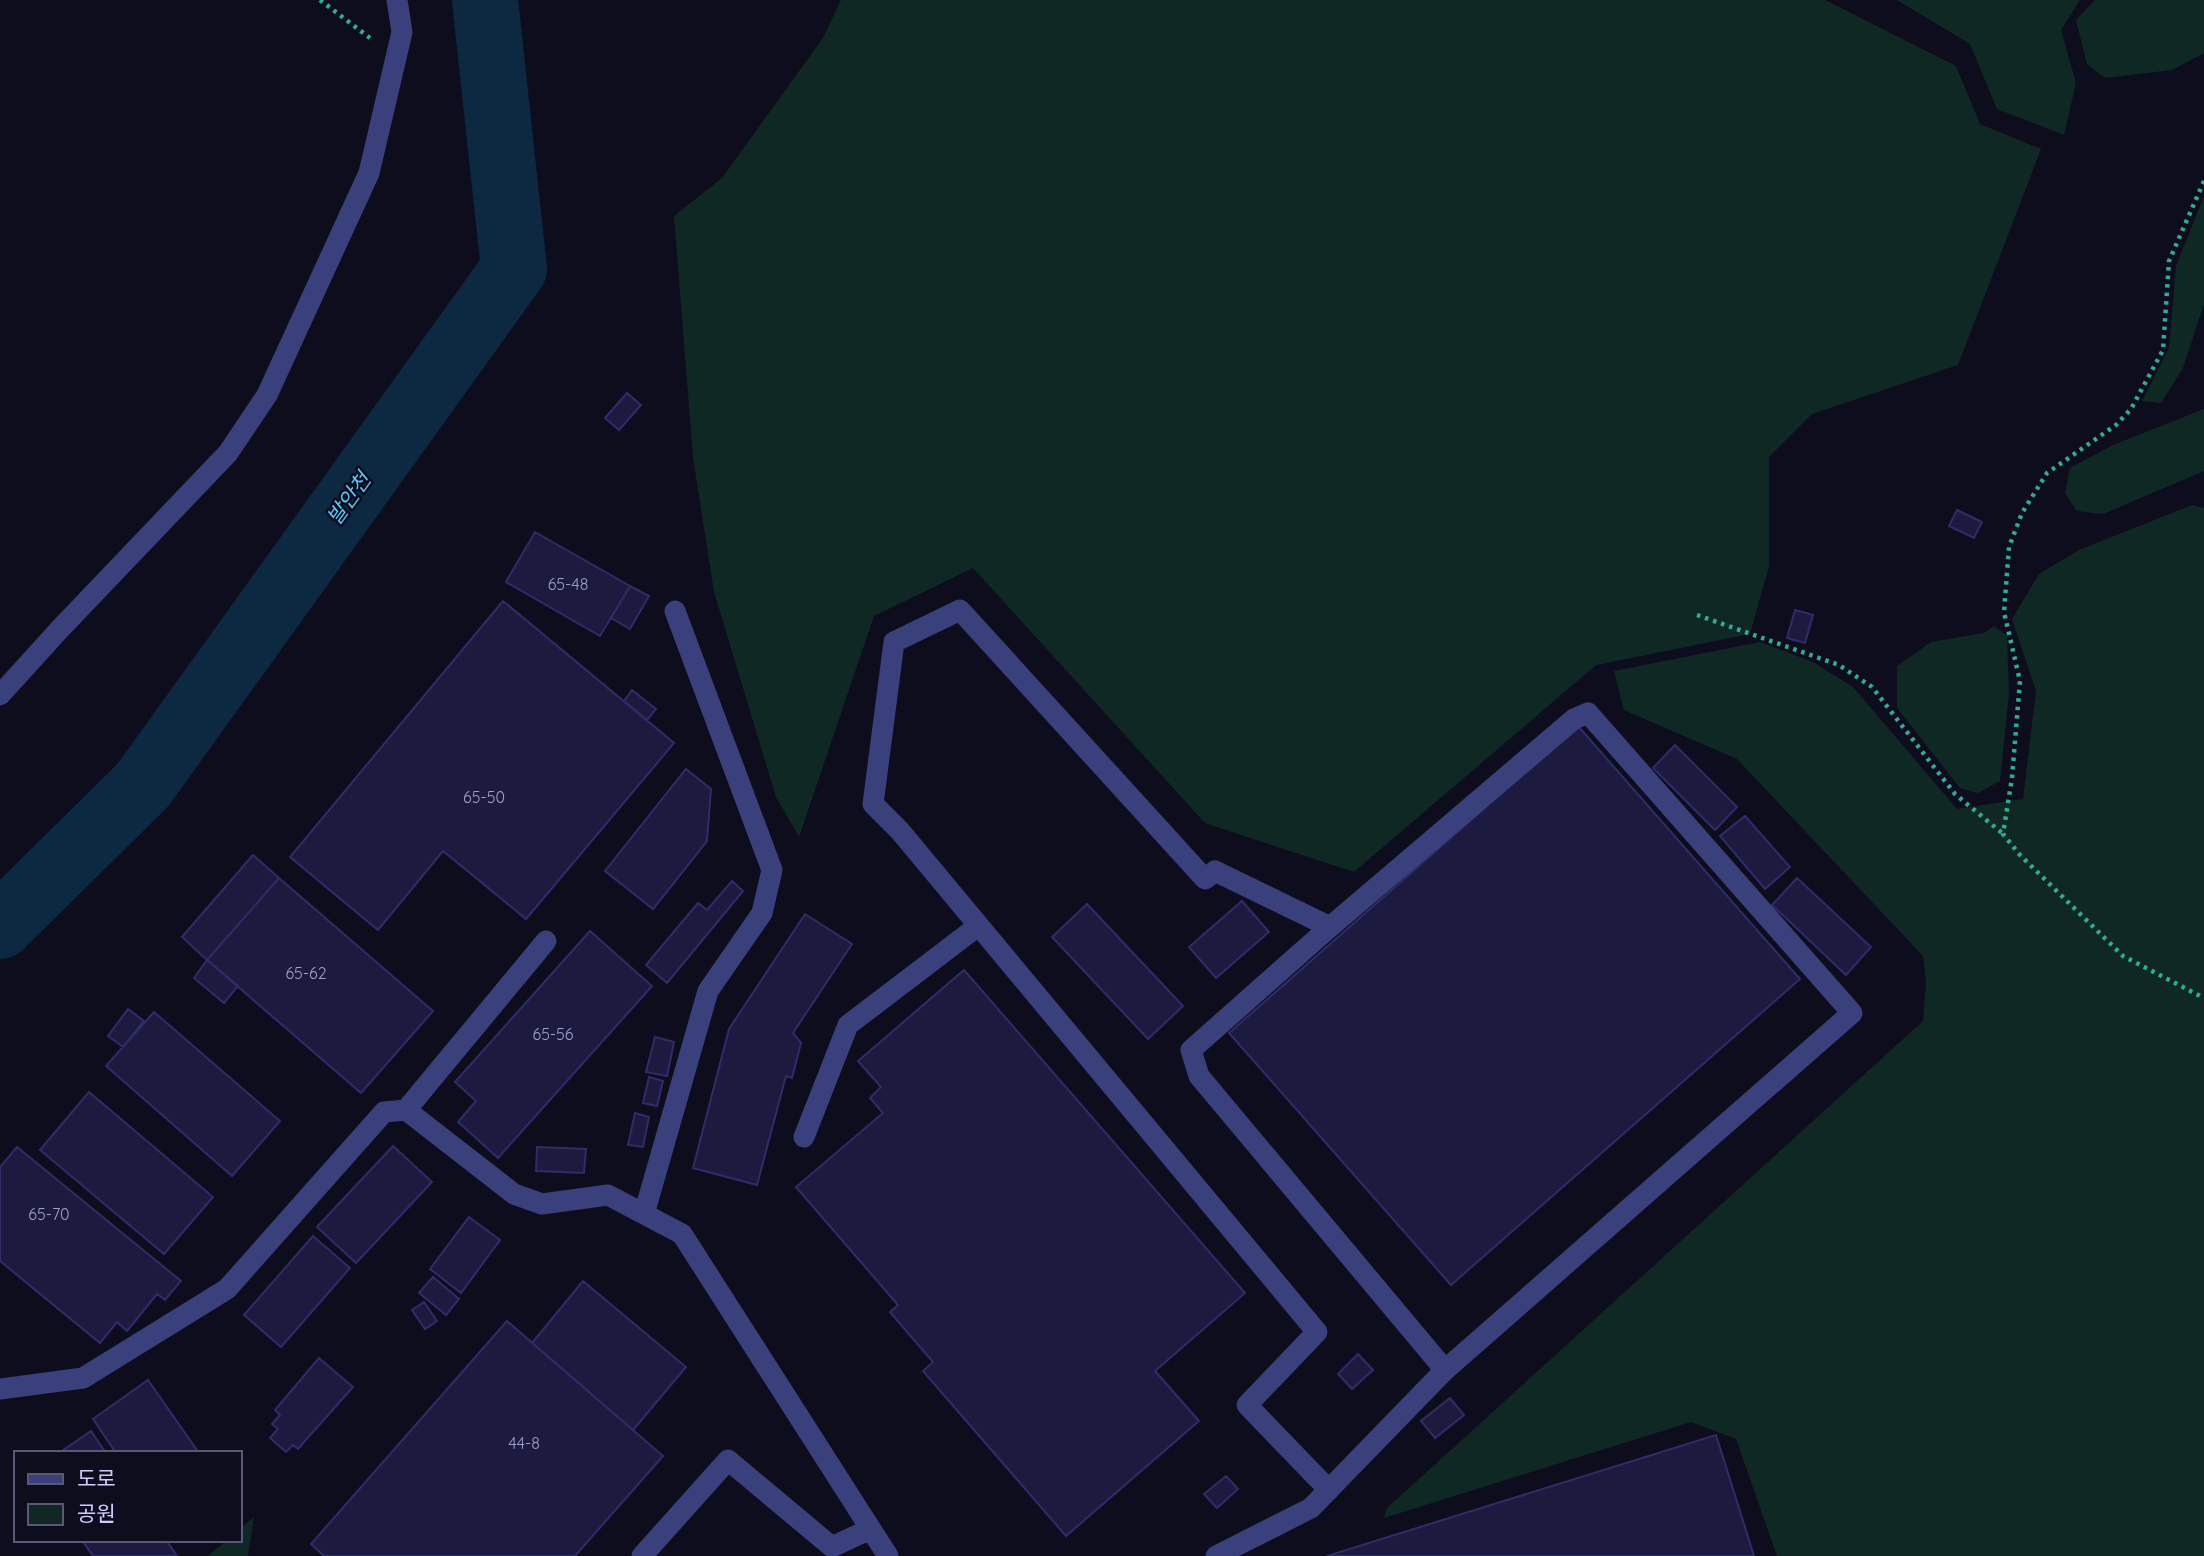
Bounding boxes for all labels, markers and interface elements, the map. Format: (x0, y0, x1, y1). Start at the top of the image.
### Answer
water label: 발안천 (321, 465, 377, 530)
house number: 65-48 (548, 574, 588, 594)
house number: 65-50 (463, 787, 505, 807)
house number: 65-62 (285, 963, 327, 983)
house number: 65-56 (533, 1024, 574, 1044)
house number: 65-70 (28, 1204, 70, 1224)
house number: 44-8 (508, 1433, 540, 1453)
legend (14, 1451, 242, 1542)
text: 도로 (77, 1465, 116, 1491)
text: 공원 (77, 1500, 116, 1526)

